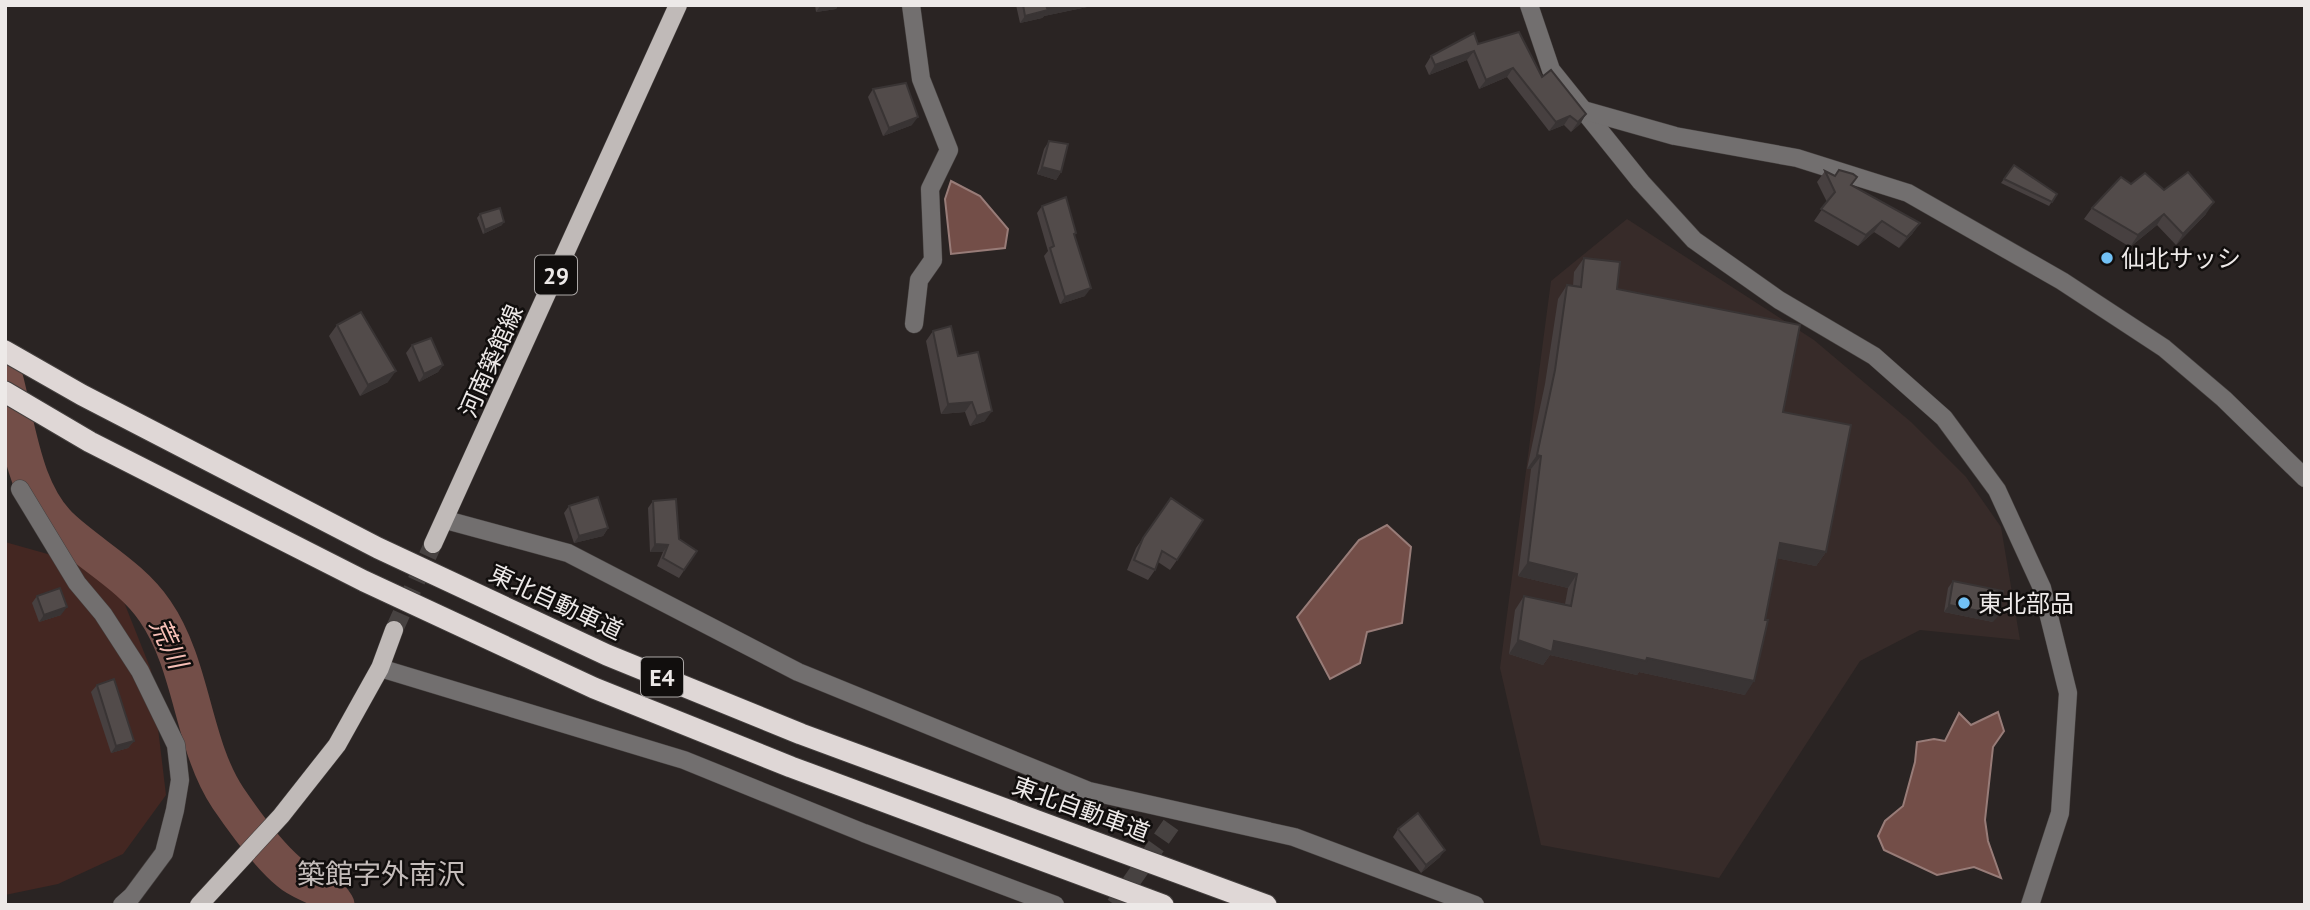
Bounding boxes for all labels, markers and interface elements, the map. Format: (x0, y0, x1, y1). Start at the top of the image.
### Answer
place label: 仙北サッシ (2121, 243, 2241, 274)
marker: 仙北サッシ (2099, 250, 2115, 266)
road number: 29 (535, 256, 577, 294)
street label: 河南築館線 (452, 300, 530, 422)
street label: 東北自動車道 (484, 558, 628, 646)
place label: 東北部品 (1978, 588, 2074, 619)
marker: 東北部品 (1956, 595, 1972, 611)
water label: 荒川 (143, 612, 196, 676)
road number: E4 (641, 657, 683, 696)
street label: 東北自動車道 (1008, 770, 1154, 848)
district label: 築館字外南沢 (297, 855, 465, 892)

